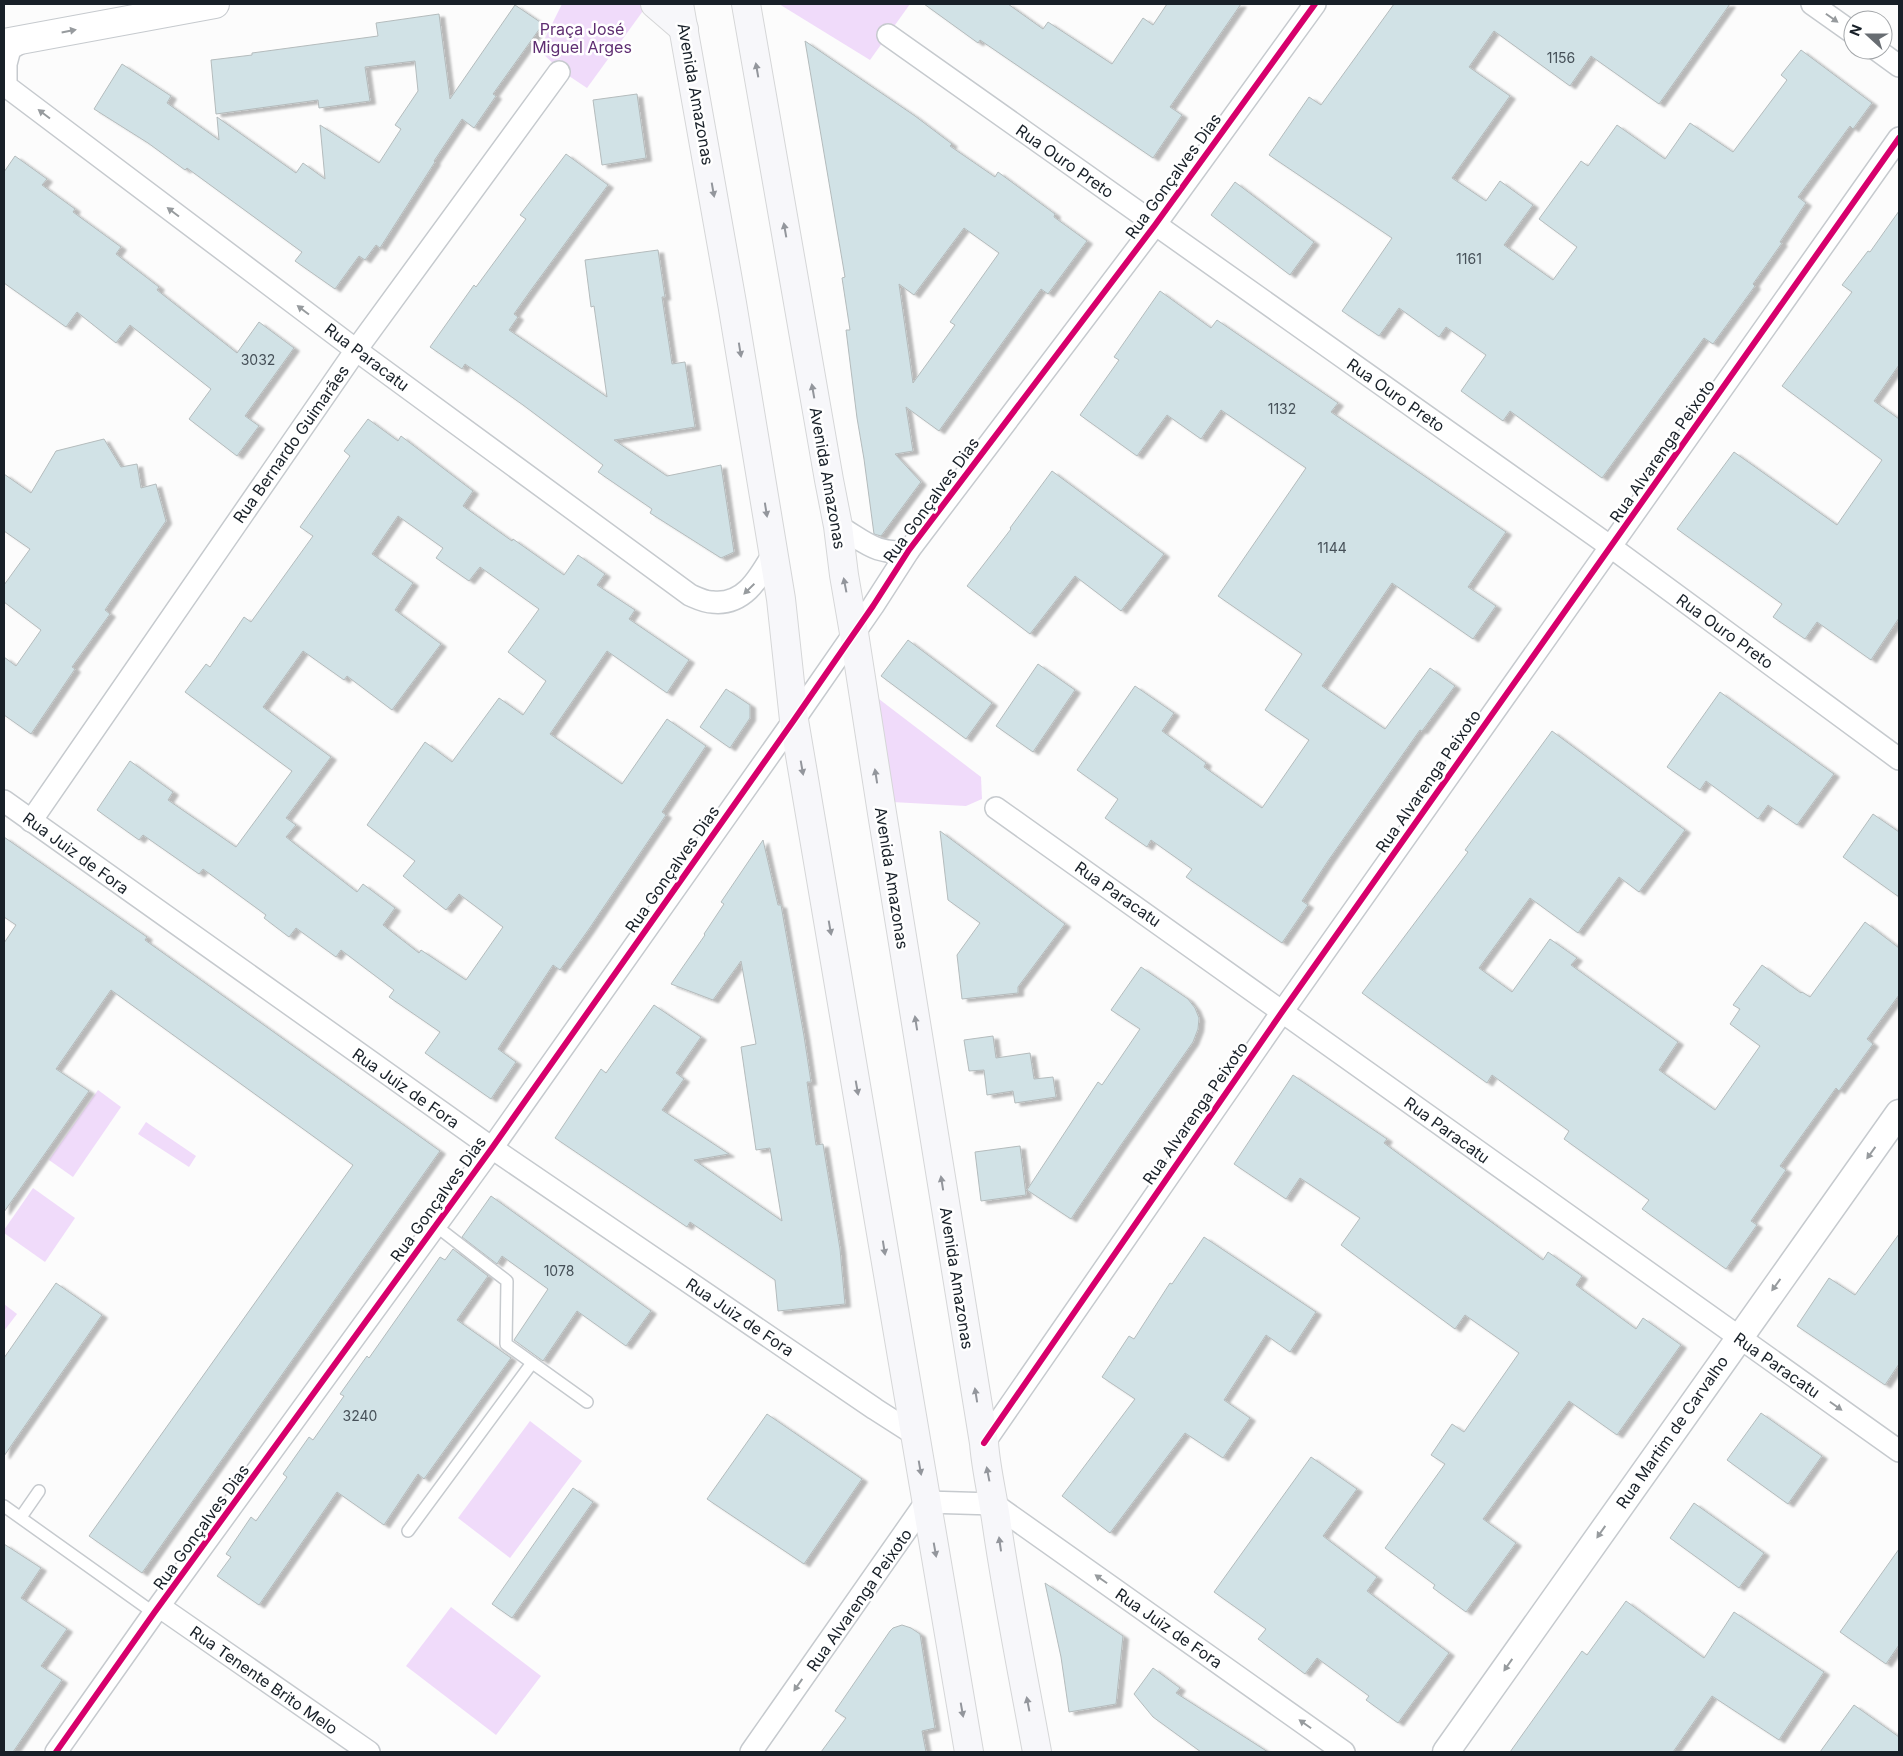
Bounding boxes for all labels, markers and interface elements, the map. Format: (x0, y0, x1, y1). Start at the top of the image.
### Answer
north arrow (1843, 10, 1893, 60)
one-way arrow (1826, 13, 1839, 23)
park label: Praça José Miguel Arges (532, 19, 632, 57)
street label: Avenida Amazonas (674, 22, 718, 166)
text: N (1846, 22, 1865, 38)
one-way arrow (61, 27, 77, 35)
house number: 1156 (1547, 49, 1575, 66)
one-way arrow (753, 62, 761, 78)
one-way arrow (37, 109, 51, 119)
street label: Rua Gonçalves Dias (1121, 109, 1225, 243)
street label: Rua Ouro Preto (1012, 120, 1118, 202)
one-way arrow (709, 182, 717, 198)
one-way arrow (166, 207, 180, 217)
one-way arrow (781, 222, 789, 238)
house number: 1161 (1456, 250, 1482, 267)
one-way arrow (297, 304, 310, 315)
street label: Rua Paracatu (321, 319, 413, 395)
one-way arrow (736, 342, 744, 358)
house number: 3032 (241, 351, 275, 368)
street label: Rua Ouro Preto (1343, 354, 1449, 436)
street label: Rua Bernardo Guimarães (229, 361, 353, 527)
street label: Rua Alvarenga Peixoto (1605, 376, 1719, 526)
one-way arrow (809, 382, 817, 398)
house number: 1132 (1268, 400, 1296, 417)
street label: Avenida Amazonas (806, 406, 850, 550)
street label: Rua Gonçalves Dias (879, 433, 983, 567)
one-way arrow (762, 503, 770, 519)
house number: 1144 (1317, 539, 1347, 556)
one-way arrow (841, 577, 849, 593)
one-way arrow (743, 583, 755, 595)
street label: Rua Ouro Preto (1673, 589, 1777, 673)
street label: Rua Alvarenga Peixoto (1371, 706, 1485, 856)
one-way arrow (799, 760, 807, 776)
one-way arrow (872, 767, 880, 783)
street label: Rua Gonçalves Dias (621, 802, 723, 936)
street label: Avenida Amazonas (871, 805, 913, 951)
street label: Rua Juiz de Fora (19, 808, 133, 898)
street label: Rua Paracatu (1071, 857, 1165, 931)
one-way arrow (826, 920, 834, 936)
one-way arrow (911, 1014, 919, 1030)
street label: Rua Alvarenga Peixoto (1138, 1038, 1252, 1188)
street label: Rua Juiz de Fora (349, 1044, 463, 1132)
one-way arrow (854, 1080, 862, 1096)
street label: Rua Paracatu (1400, 1092, 1494, 1168)
street label: Rua Gonçalves Dias (386, 1132, 490, 1266)
one-way arrow (1866, 1146, 1876, 1160)
one-way arrow (938, 1175, 946, 1191)
street label: Avenida Amazonas (936, 1205, 978, 1351)
one-way arrow (881, 1241, 889, 1257)
house number: 1078 (544, 1262, 574, 1279)
street label: Rua Juiz de Fora (682, 1273, 798, 1361)
one-way arrow (1771, 1278, 1781, 1292)
street label: Rua Paracatu (1730, 1328, 1824, 1402)
street label: Rua Martim de Carvalho (1612, 1352, 1732, 1512)
one-way arrow (972, 1387, 980, 1403)
one-way arrow (1829, 1401, 1843, 1411)
house number: 3240 (343, 1407, 377, 1424)
street label: Rua Gonçalves Dias (149, 1460, 253, 1594)
one-way arrow (917, 1460, 925, 1476)
one-way arrow (983, 1465, 991, 1481)
street label: Rua Alvarenga Peixoto (802, 1525, 916, 1675)
one-way arrow (1596, 1525, 1606, 1539)
one-way arrow (995, 1536, 1003, 1552)
one-way arrow (931, 1542, 939, 1558)
one-way arrow (1094, 1574, 1108, 1584)
street label: Rua Juiz de Fora (1112, 1584, 1226, 1672)
street label: Rua Tenente Brito Melo (186, 1621, 342, 1739)
one-way arrow (1502, 1658, 1513, 1671)
one-way arrow (793, 1678, 804, 1691)
one-way arrow (1024, 1697, 1032, 1712)
one-way arrow (958, 1702, 966, 1718)
one-way arrow (1298, 1719, 1312, 1729)

